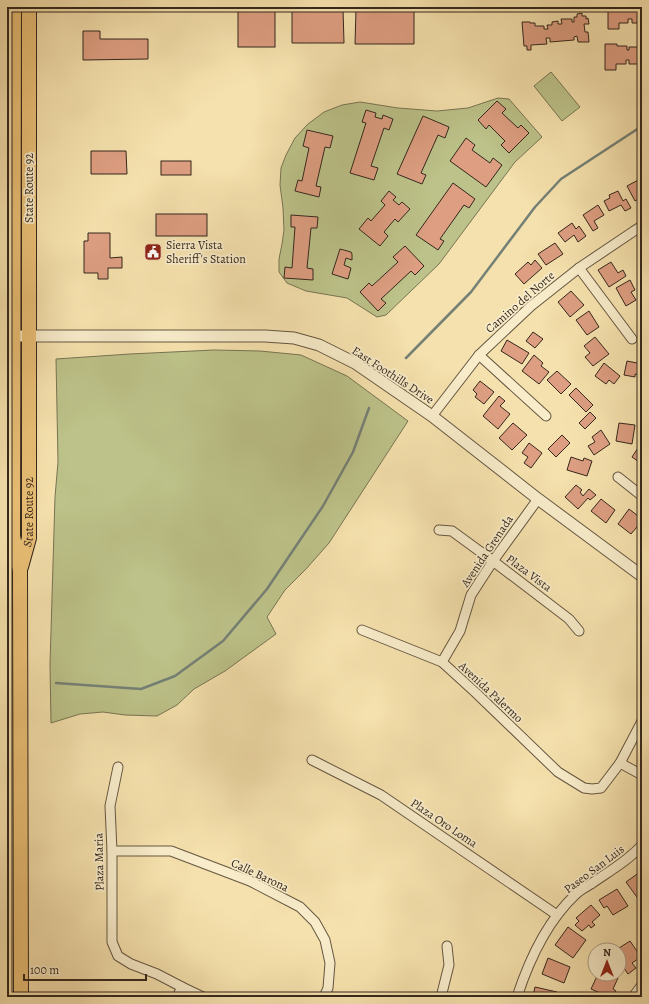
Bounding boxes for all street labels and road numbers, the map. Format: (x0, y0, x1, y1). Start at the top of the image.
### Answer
street label: State Route 92 (21, 153, 37, 223)
street label: Camino del Norte (482, 267, 558, 337)
street label: East Foothills Drive (349, 342, 437, 408)
street label: State Route 92 (19, 477, 37, 549)
street label: Avenida Grenada (456, 512, 517, 591)
street label: Plaza Vista (503, 551, 555, 596)
street label: Avenida Palermo (455, 657, 527, 726)
street label: Plaza Oro Loma (407, 795, 481, 851)
street label: Plaza Maria (90, 833, 108, 891)
street label: Paseo San Luis (560, 841, 628, 897)
street label: Calle Barona (228, 855, 292, 896)

